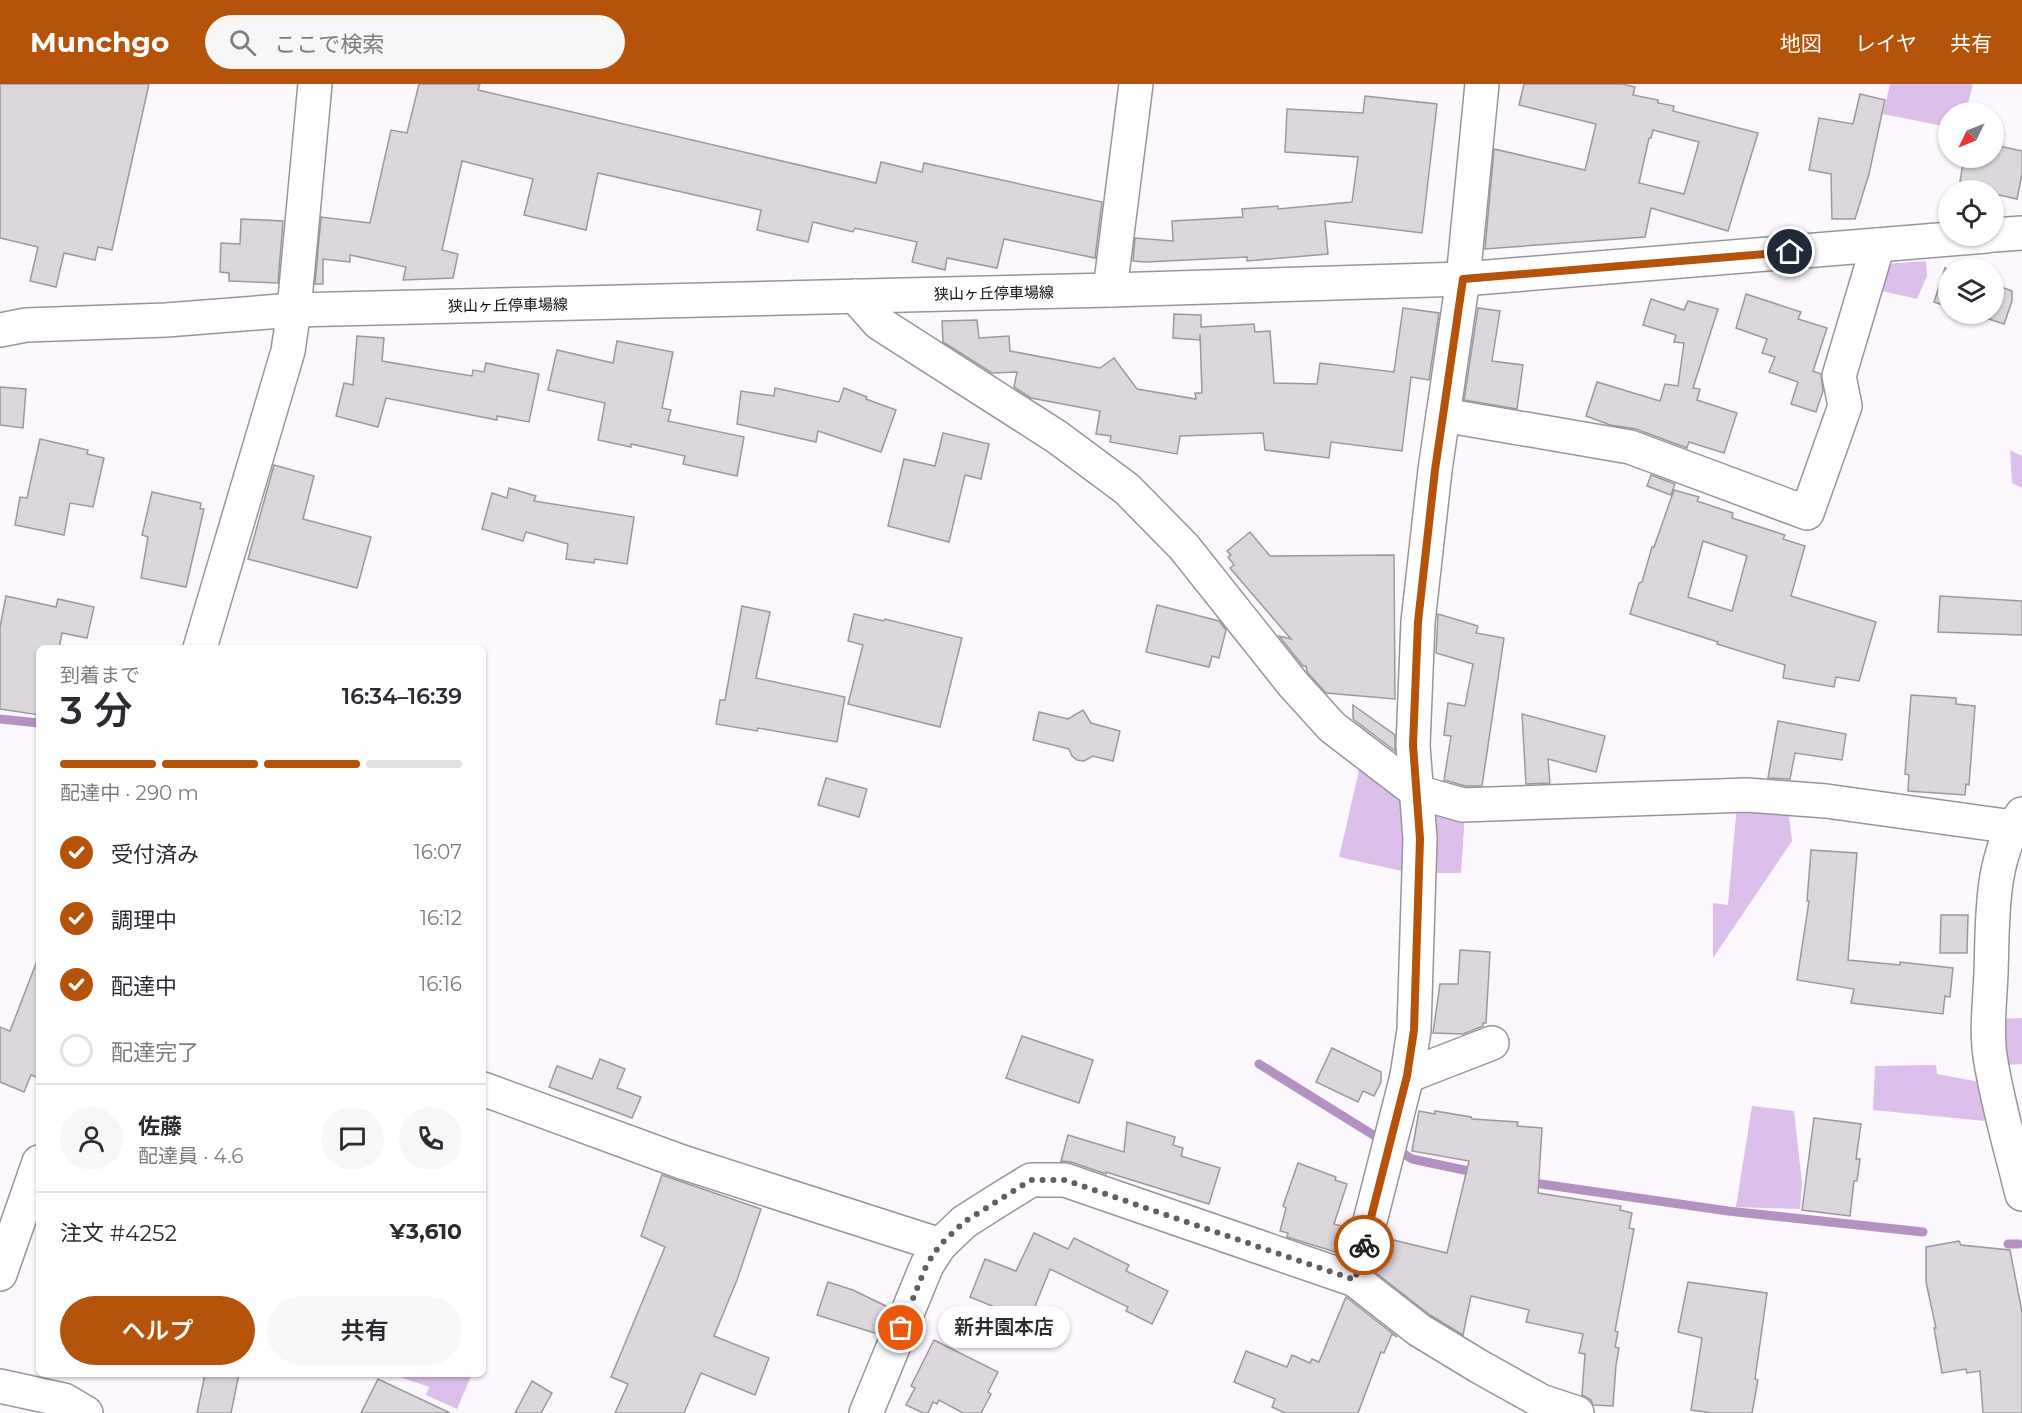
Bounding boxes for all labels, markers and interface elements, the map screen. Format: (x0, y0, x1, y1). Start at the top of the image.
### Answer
search box (205, 15, 625, 69)
text: Munchgo (30, 25, 169, 59)
icon: search (226, 26, 259, 59)
text: ここで検索 (274, 31, 384, 58)
text: 地図 (1780, 31, 1822, 56)
text: レイヤ (1855, 31, 1917, 56)
text: 共有 (1950, 31, 1992, 56)
north arrow (1938, 102, 2004, 168)
map controls (1938, 102, 2004, 324)
button: locate (1938, 180, 2004, 246)
pin (1764, 226, 1815, 277)
icon: home (1773, 235, 1806, 268)
button: layers (1938, 258, 2004, 324)
street label: 狭山ヶ丘停車場線 (934, 282, 1054, 304)
street label: 狭山ヶ丘停車場線 (448, 294, 568, 316)
text: 到着まで (60, 663, 140, 687)
text: 16:34–16:39 (342, 683, 462, 710)
text: 3 分 (60, 686, 132, 734)
text: 配達中 · 290 m (60, 781, 199, 805)
icon: check (60, 836, 93, 869)
text: 16:07 (413, 840, 462, 864)
text: 受付済み (111, 841, 199, 868)
icon: check (60, 902, 93, 935)
text: 16:12 (420, 906, 462, 930)
text: 調理中 (111, 907, 177, 934)
icon: check (60, 968, 93, 1001)
text: 16:16 (419, 972, 462, 996)
text: 配達中 (111, 973, 177, 1000)
text: 配達完了 (111, 1039, 199, 1066)
button: person (60, 1107, 123, 1170)
button: chat (321, 1107, 384, 1170)
button: phone (399, 1107, 462, 1170)
text: 佐藤 (138, 1113, 182, 1140)
text: 配達員 · 4.6 (138, 1144, 243, 1168)
courier (1334, 1215, 1394, 1275)
text: ¥3,610 (390, 1218, 462, 1245)
text: 注文 #4252 (60, 1220, 177, 1247)
icon: bike (1348, 1229, 1381, 1262)
button: ヘルプ (60, 1296, 255, 1365)
button: 共有 (267, 1296, 462, 1365)
pin (875, 1302, 926, 1353)
callout: 新井園本店 (937, 1307, 1069, 1349)
icon: bag (884, 1311, 917, 1344)
text: 新井園本店 (954, 1315, 1054, 1339)

